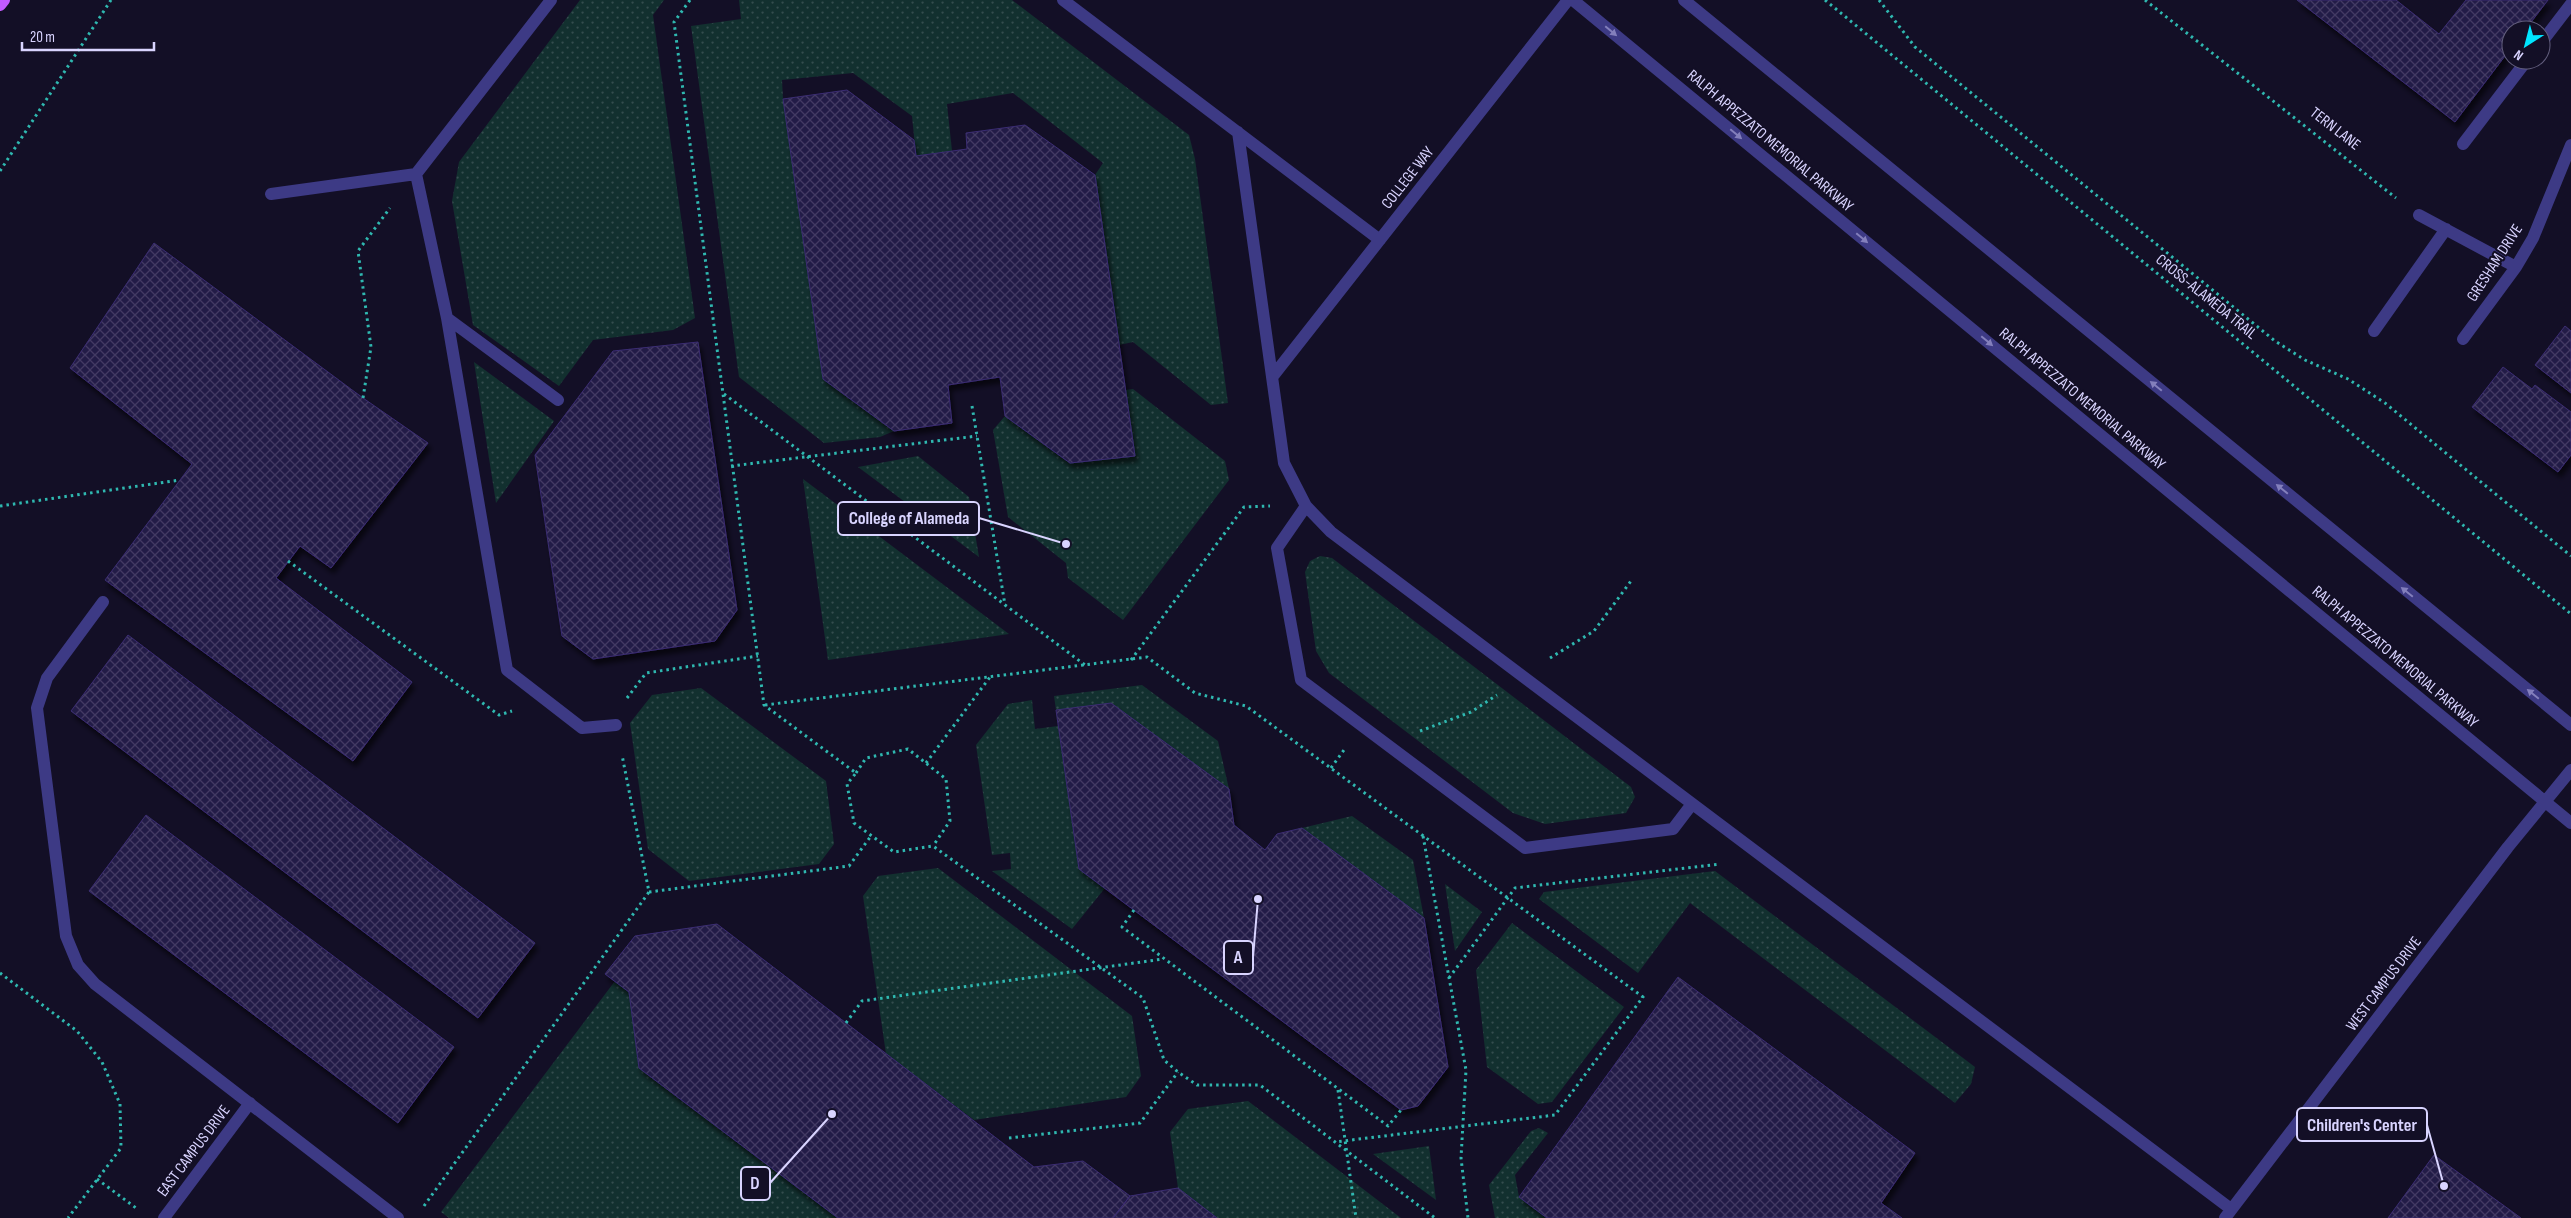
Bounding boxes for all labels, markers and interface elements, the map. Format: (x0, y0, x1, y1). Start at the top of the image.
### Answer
scale bar (22, 20, 155, 52)
north arrow (2501, 20, 2551, 70)
one-way arrow (1605, 25, 1617, 36)
text: 20 m (30, 28, 55, 47)
text: N (2511, 46, 2527, 64)
street label: RALPH APPEZZATO MEMORIAL PARKWAY (1683, 66, 1857, 216)
street label: TERN LANE (2306, 103, 2364, 155)
one-way arrow (1730, 129, 1743, 140)
street label: COLLEGE WAY (1378, 143, 1438, 213)
street label: GRESHAM DRIVE (2463, 221, 2527, 305)
one-way arrow (1855, 232, 1868, 243)
street label: CROSS-ALAMEDA TRAIL (2152, 250, 2260, 344)
street label: RALPH APPEZZATO MEMORIAL PARKWAY (1995, 324, 2169, 474)
one-way arrow (1980, 336, 1993, 347)
one-way arrow (2150, 380, 2163, 391)
one-way arrow (2275, 483, 2288, 494)
callout: College of Alameda (838, 502, 979, 535)
text: College of Alameda (849, 508, 969, 529)
street label: RALPH APPEZZATO MEMORIAL PARKWAY (2308, 582, 2482, 732)
one-way arrow (2401, 586, 2414, 597)
one-way arrow (2527, 689, 2540, 700)
street label: WEST CAMPUS DRIVE (2342, 933, 2426, 1035)
callout: A (1224, 941, 1253, 974)
text: A (1233, 947, 1243, 968)
street label: EAST CAMPUS DRIVE (153, 1102, 235, 1200)
callout: Children's Center (2297, 1108, 2427, 1141)
text: Children's Center (2307, 1115, 2417, 1136)
callout: D (741, 1167, 770, 1200)
text: D (750, 1173, 760, 1194)

